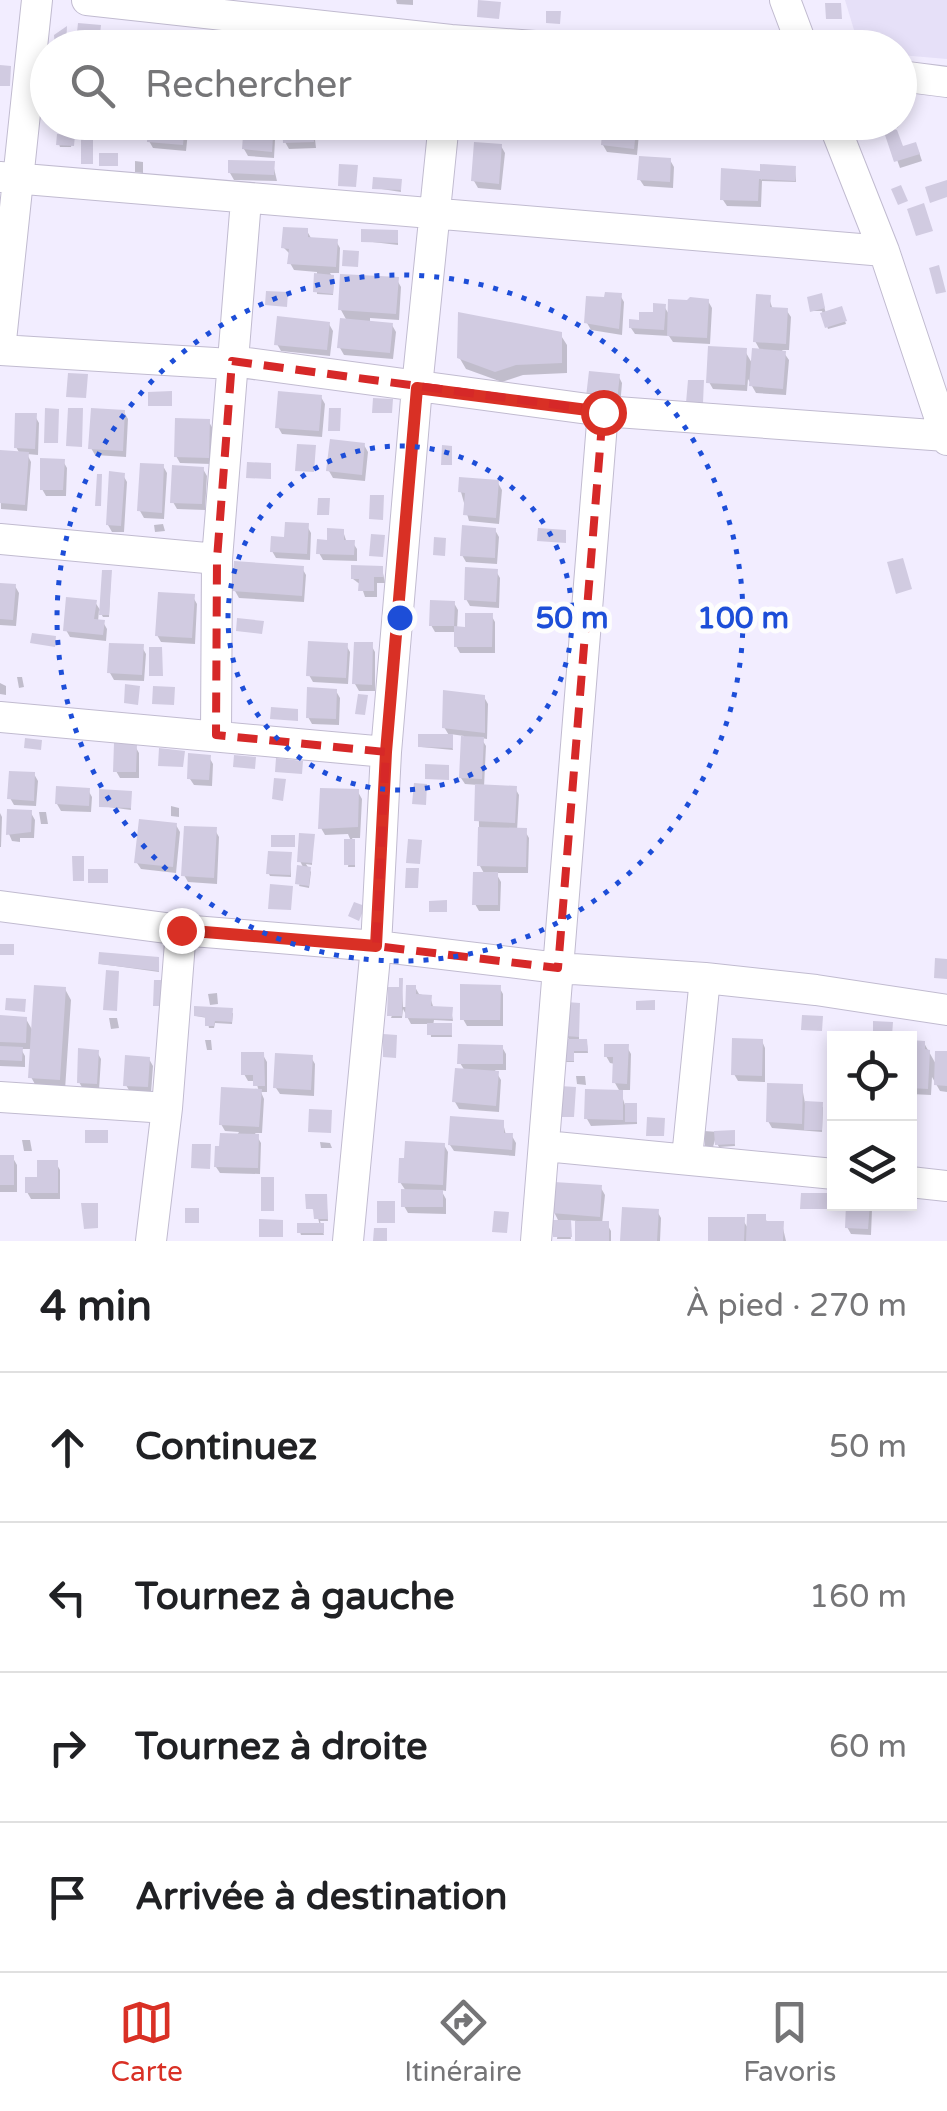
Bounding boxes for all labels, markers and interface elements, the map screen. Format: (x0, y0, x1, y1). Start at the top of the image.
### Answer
search box (30, 30, 917, 140)
icon: search (65, 58, 120, 113)
text: Rechercher (145, 62, 352, 108)
route start (581, 390, 627, 436)
centre of rings (382, 600, 418, 636)
text: 50 m (535, 600, 609, 637)
text: 100 m (697, 600, 789, 637)
route end (159, 908, 205, 954)
map controls (827, 1031, 917, 1211)
button: locate (827, 1031, 917, 1121)
button: layers (827, 1121, 917, 1211)
text: 4 min (40, 1281, 152, 1332)
text: À pied · 270 m (685, 1287, 907, 1325)
icon: ahead (40, 1420, 95, 1475)
text: Continuez (135, 1424, 317, 1470)
text: 50 m (829, 1428, 907, 1466)
icon: left (40, 1570, 95, 1625)
text: Tournez à gauche (135, 1574, 454, 1620)
text: 160 m (809, 1578, 907, 1616)
icon: right (40, 1720, 95, 1775)
text: Tournez à droite (135, 1724, 428, 1770)
text: 60 m (829, 1728, 907, 1766)
icon: arrive (40, 1870, 95, 1925)
text: Arrivée à destination (135, 1874, 508, 1920)
tab: Carte (111, 1995, 183, 2089)
tab: Itinéraire (404, 1995, 522, 2089)
tab: Favoris (743, 1995, 836, 2089)

